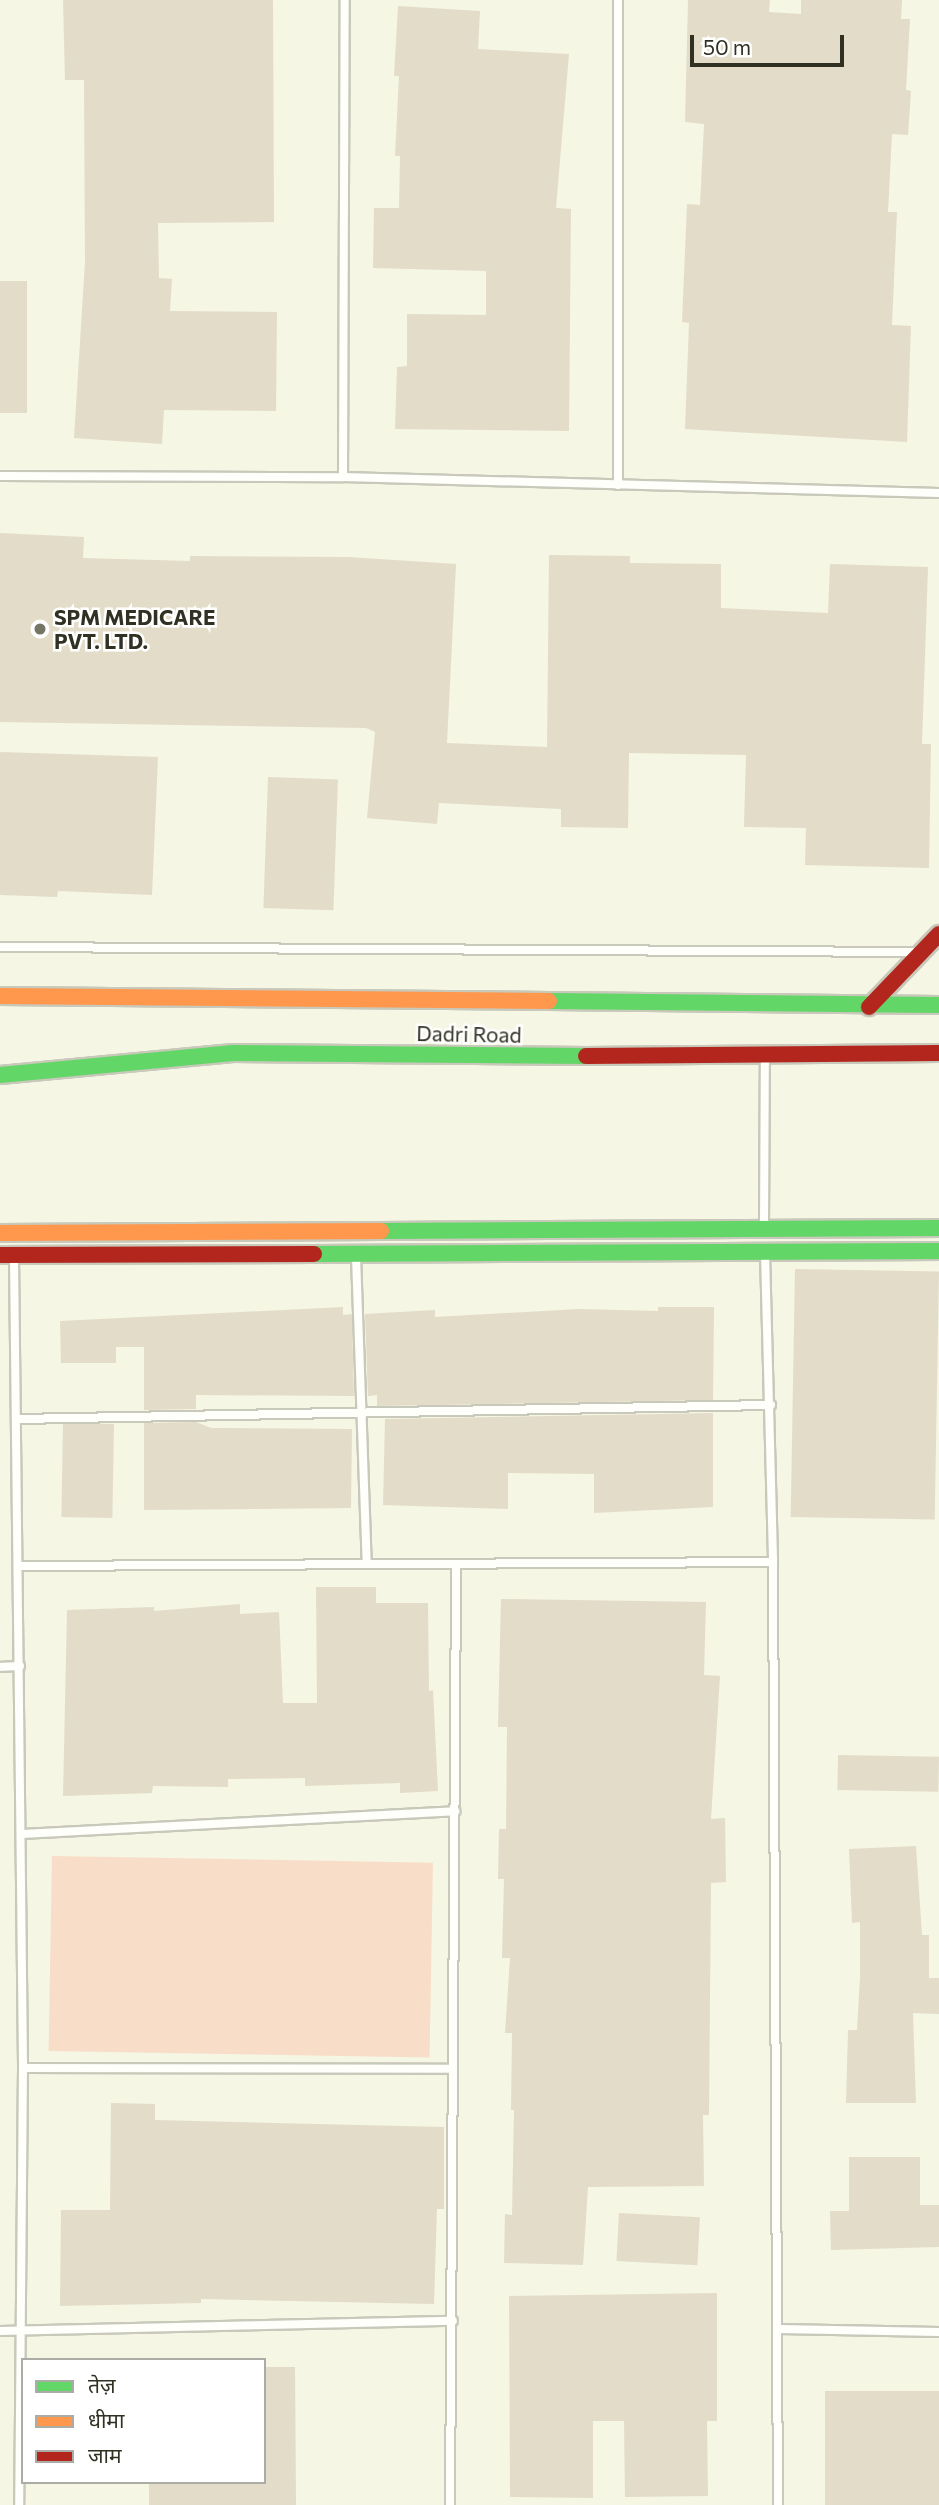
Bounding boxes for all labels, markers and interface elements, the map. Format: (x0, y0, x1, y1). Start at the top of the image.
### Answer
scale bar (694, 21, 848, 65)
text: 50 m (703, 34, 751, 59)
place label: SPM MEDICARE PVT. LTD. (54, 604, 215, 654)
marker: SPM MEDICARE PVT. LTD. (32, 621, 48, 637)
street label: Dadri Road (416, 1020, 522, 1048)
legend (21, 2358, 266, 2484)
text: तेज़ (88, 2372, 116, 2397)
text: धीमा (88, 2407, 124, 2432)
text: जाम (88, 2442, 122, 2467)

